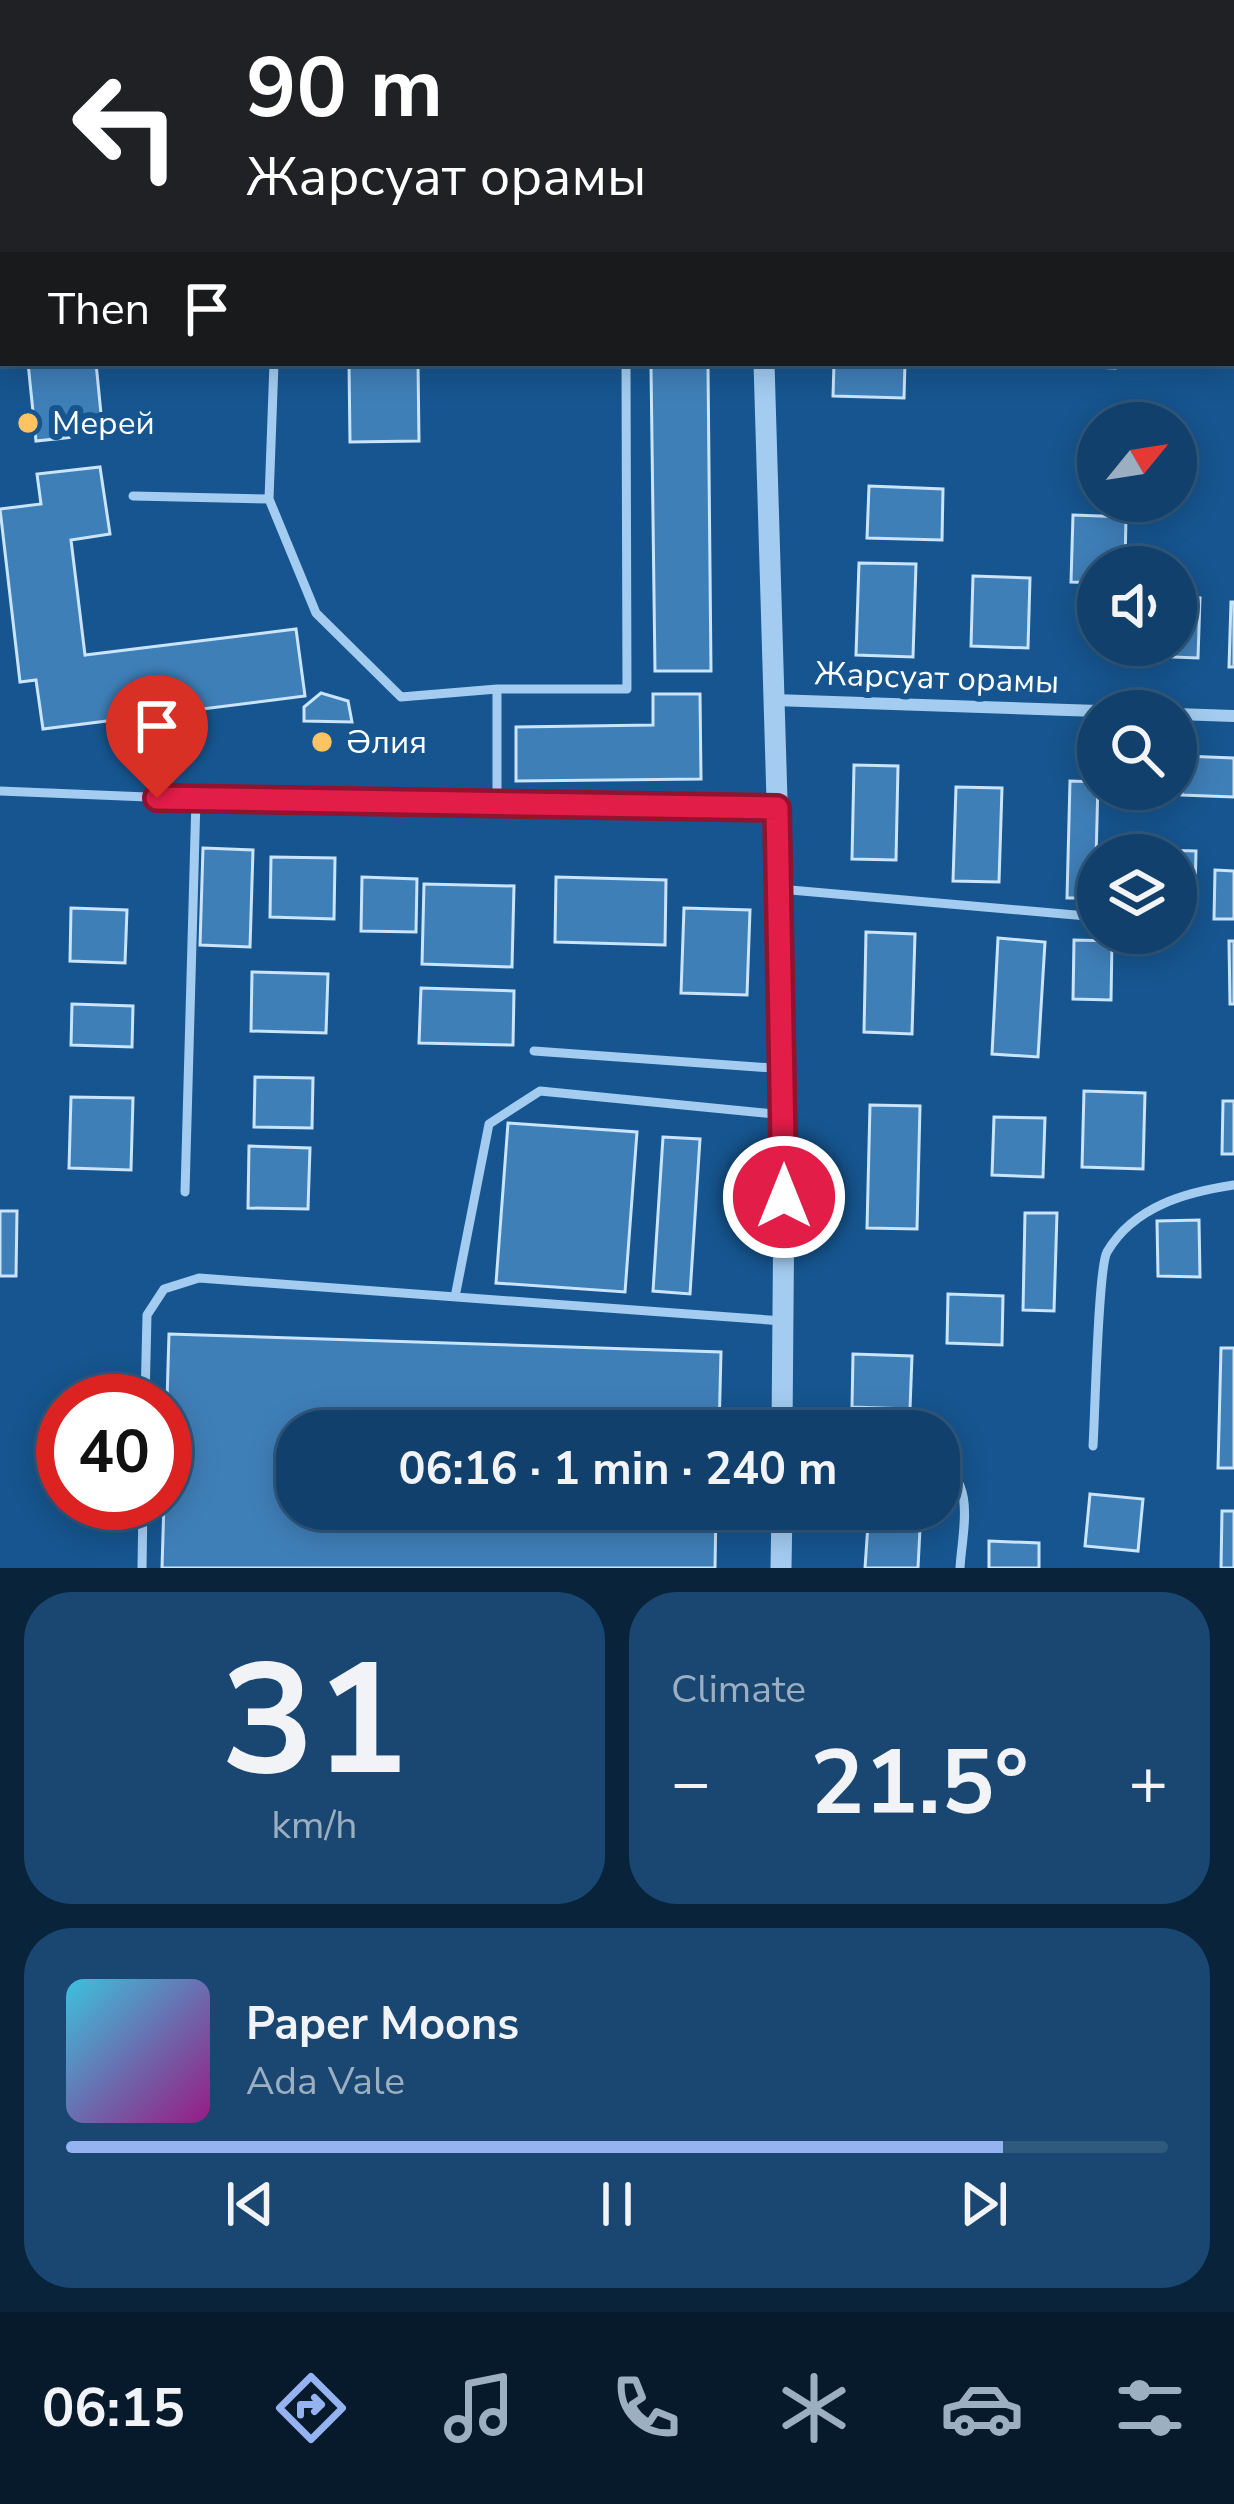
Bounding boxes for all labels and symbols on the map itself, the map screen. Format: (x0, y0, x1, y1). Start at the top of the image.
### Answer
place label: Мерей (52, 401, 155, 446)
north arrow (1077, 402, 1197, 522)
marker: Мерей (15, 410, 41, 436)
street label: Жарсуат орамы (814, 651, 1060, 705)
pin (106, 675, 208, 798)
place label: Әлия (346, 720, 427, 765)
marker: Әлия (309, 729, 335, 755)
position arrow (721, 1134, 847, 1260)
speed limit sign: 40 (36, 1374, 192, 1530)

